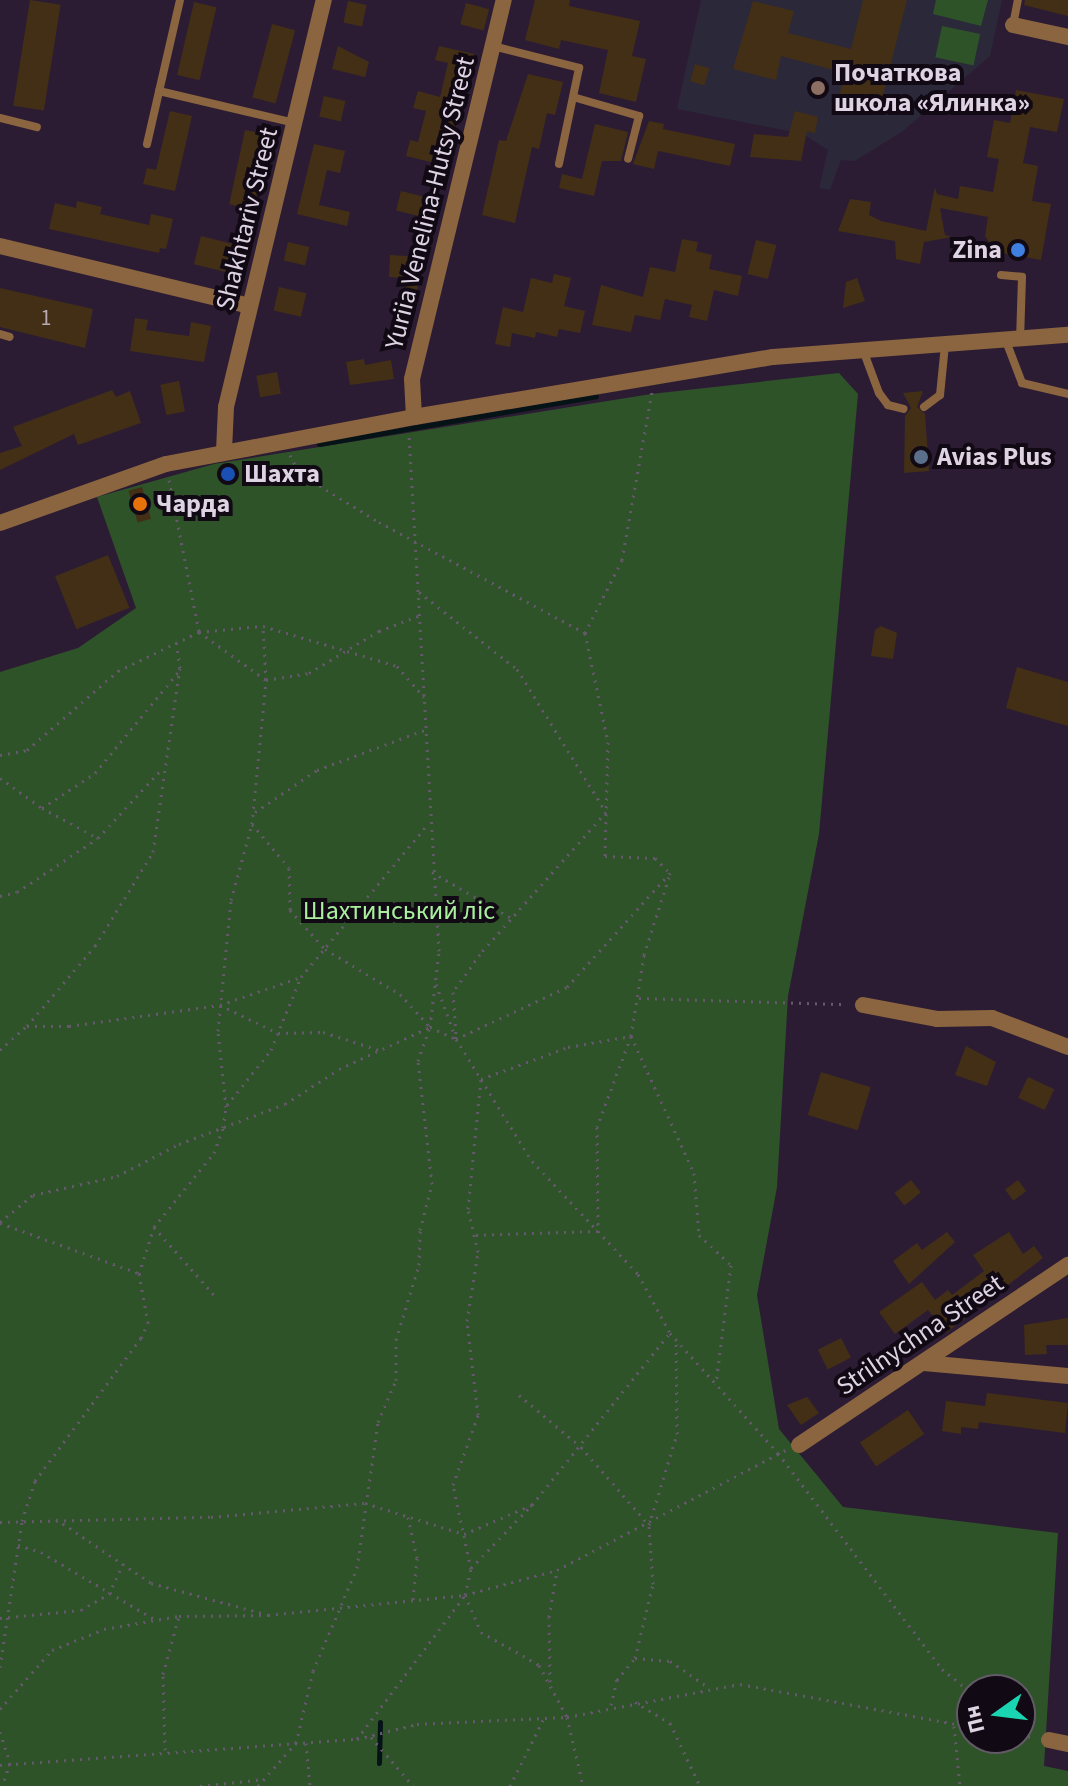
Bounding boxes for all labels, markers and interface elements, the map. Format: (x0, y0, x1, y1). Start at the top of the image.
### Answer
street label: Yuriia Venelina-Hutsy Street (379, 54, 481, 352)
place label: Початкова школа «Ялинка» (834, 57, 1030, 118)
marker: Початкова школа «Ялинка» (809, 79, 827, 97)
street label: Shakhtariv Street (209, 124, 285, 314)
place label: Zina (952, 234, 1002, 266)
marker: Zina (1009, 241, 1027, 259)
house number: 1 (41, 306, 51, 332)
place label: Avias Plus (937, 441, 1052, 473)
marker: Avias Plus (912, 448, 930, 466)
place label: Шахта (244, 458, 320, 490)
marker: Шахта (219, 465, 237, 483)
place label: Чарда (156, 488, 230, 520)
marker: Чарда (131, 495, 149, 513)
park label: Шахтинський ліс (303, 895, 495, 927)
street label: Strilnychna Street (831, 1268, 1009, 1402)
north arrow (956, 1674, 1036, 1754)
text: Пн (956, 1702, 993, 1736)

